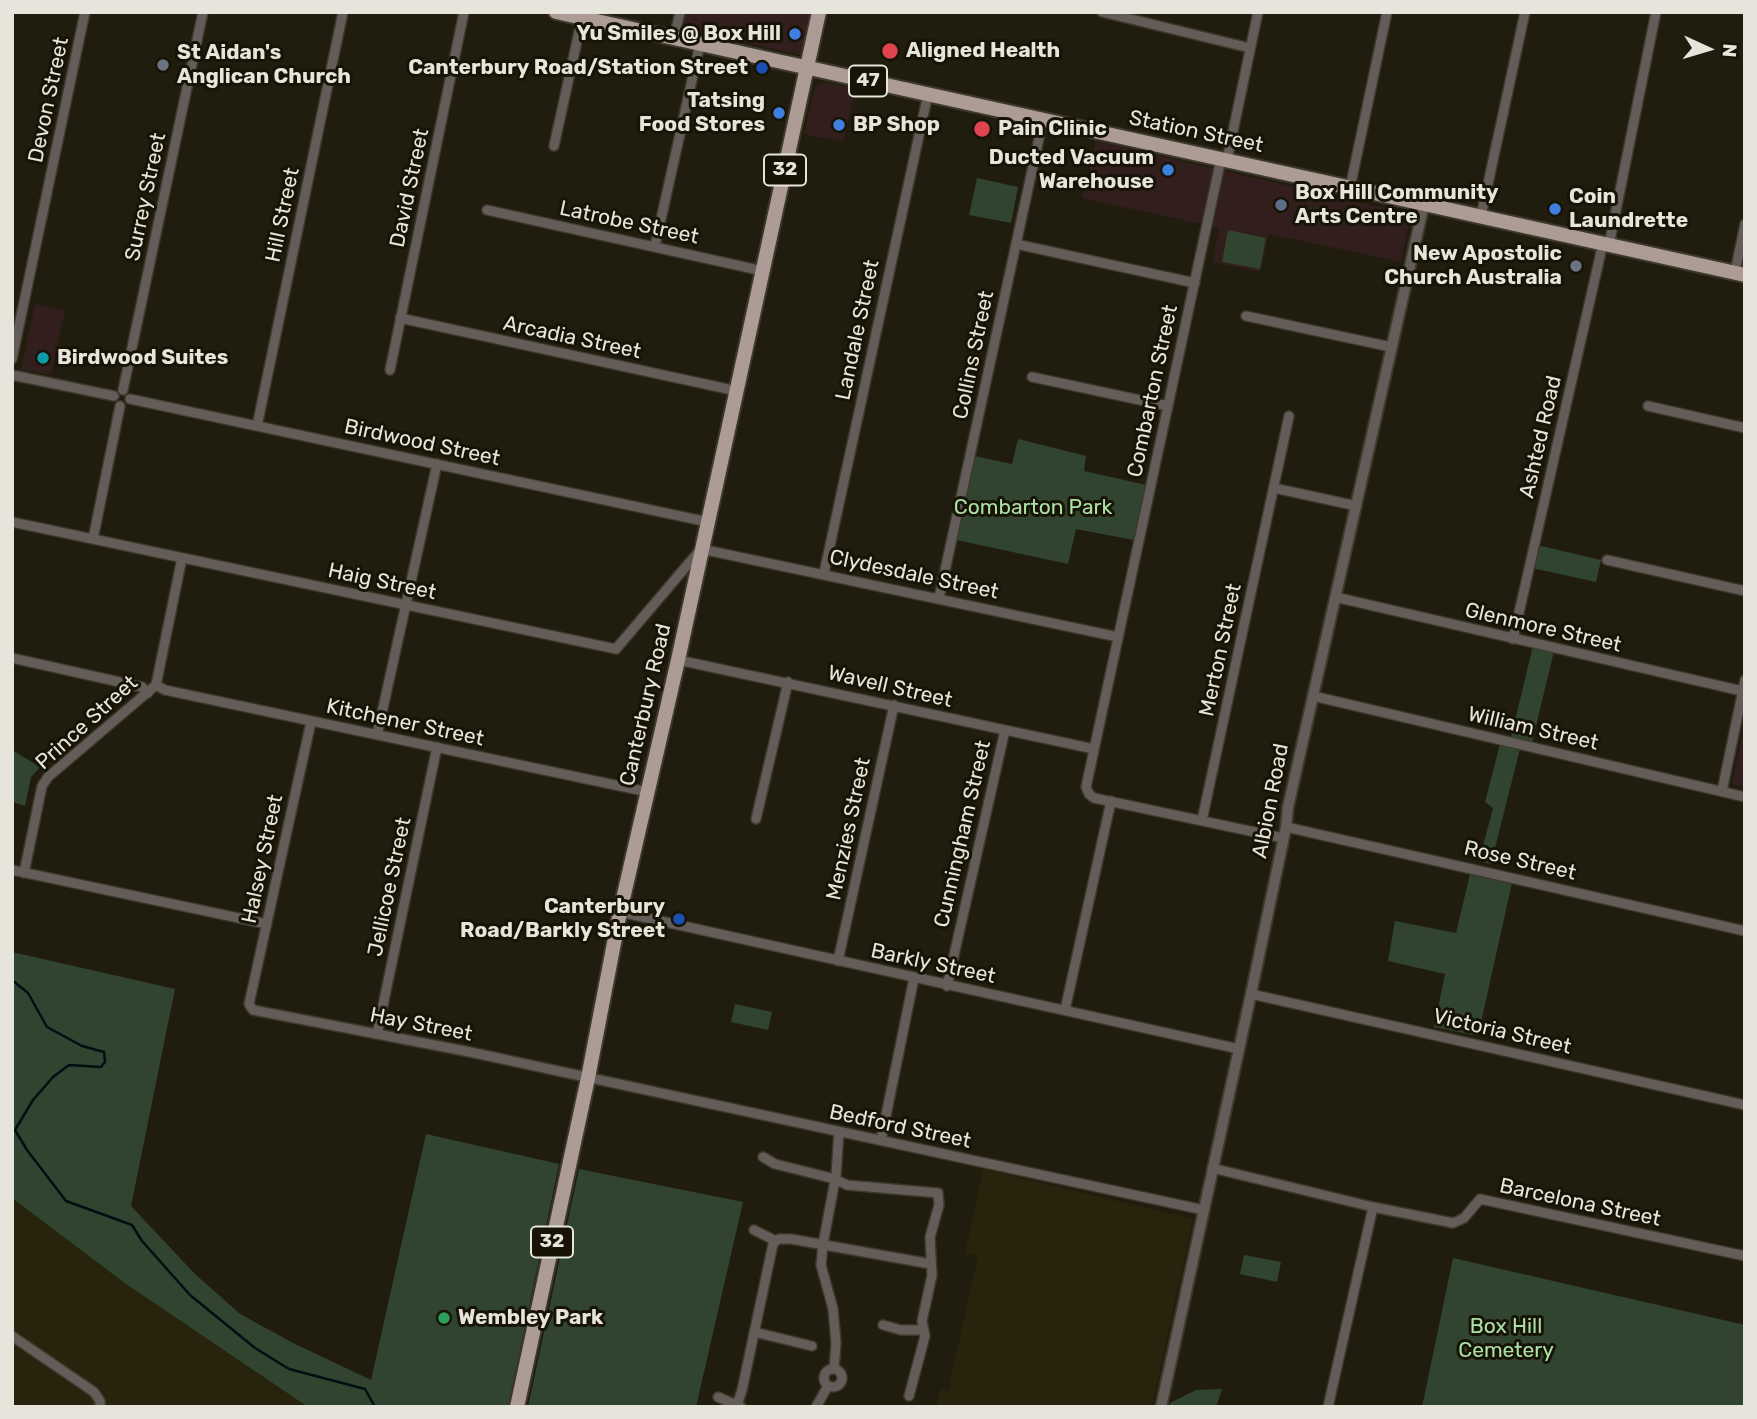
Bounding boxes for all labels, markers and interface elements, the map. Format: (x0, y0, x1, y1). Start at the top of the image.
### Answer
north arrow (1673, 14, 1743, 84)
place label: Yu Smiles @ Box Hill (576, 21, 781, 47)
marker: Yu Smiles @ Box Hill (787, 26, 803, 42)
street label: Devon Street (23, 35, 75, 165)
place label: Aligned Health (906, 38, 1060, 64)
place label: St Aidan's Anglican Church (177, 40, 351, 90)
marker: Aligned Health (880, 41, 900, 61)
text: N (1717, 43, 1741, 58)
place label: Canterbury Road/Station Street (408, 55, 748, 81)
marker: St Aidan's Anglican Church (155, 57, 171, 73)
marker: Canterbury Road/Station Street (754, 60, 770, 76)
road number: 47 (849, 66, 887, 96)
place label: Tatsing Food Stores (639, 88, 765, 138)
marker: Tatsing Food Stores (771, 105, 787, 121)
street label: Station Street (1127, 105, 1265, 159)
place label: BP Shop (853, 112, 940, 138)
place label: Pain Clinic (998, 116, 1107, 142)
marker: BP Shop (831, 117, 847, 133)
marker: Pain Clinic (972, 119, 992, 139)
street label: David Street (385, 126, 435, 250)
street label: Surrey Street (120, 131, 172, 263)
place label: Ducted Vacuum Warehouse (989, 145, 1154, 195)
road number: 32 (764, 154, 806, 186)
marker: Ducted Vacuum Warehouse (1160, 162, 1176, 178)
street label: Hill Street (261, 165, 305, 265)
place label: Box Hill Community Arts Centre (1295, 180, 1499, 230)
place label: Coin Laundrette (1569, 184, 1688, 234)
street label: Latrobe Street (557, 196, 701, 250)
marker: Box Hill Community Arts Centre (1273, 197, 1289, 213)
marker: Coin Laundrette (1547, 201, 1563, 217)
place label: New Apostolic Church Australia (1384, 241, 1562, 291)
street label: Landale Street (831, 257, 885, 403)
marker: New Apostolic Church Australia (1568, 258, 1584, 274)
street label: Collins Street (948, 288, 1000, 422)
street label: Combarton Street (1122, 302, 1184, 480)
street label: Arcadia Street (501, 311, 643, 365)
place label: Birdwood Suites (57, 345, 228, 371)
marker: Birdwood Suites (35, 350, 51, 366)
street label: Ashted Road (1515, 373, 1567, 501)
street label: Birdwood Street (342, 414, 502, 472)
park label: Combarton Park (954, 495, 1112, 521)
street label: Clydesdale Street (827, 545, 1001, 605)
street label: Haig Street (326, 558, 438, 606)
street label: Merton Street (1195, 581, 1247, 719)
street label: Glenmore Street (1462, 598, 1624, 658)
street label: Canterbury Road (615, 621, 677, 789)
street label: Wavell Street (825, 660, 955, 714)
street label: Prince Street (31, 671, 143, 775)
street label: Kitchener Street (324, 694, 486, 752)
street label: William Street (1465, 702, 1601, 756)
street label: Cunningham Street (929, 738, 997, 930)
street label: Albion Road (1248, 741, 1294, 861)
street label: Menzies Street (822, 755, 876, 903)
street label: Halsey Street (237, 792, 289, 926)
street label: Jellicoe Street (363, 815, 417, 959)
street label: Rose Street (1462, 836, 1578, 886)
place label: Canterbury Road/Barkly Street (460, 894, 665, 944)
marker: Canterbury Road/Barkly Street (671, 911, 687, 927)
street label: Barkly Street (868, 938, 998, 990)
street label: Hay Street (368, 1003, 474, 1047)
street label: Victoria Street (1430, 1004, 1574, 1060)
street label: Bedford Street (827, 1100, 973, 1154)
street label: Barcelona Street (1497, 1174, 1663, 1232)
road number: 32 (531, 1226, 573, 1258)
place label: Wembley Park (458, 1305, 603, 1331)
marker: Wembley Park (436, 1310, 452, 1326)
park label: Box Hill Cemetery (1458, 1314, 1554, 1364)

